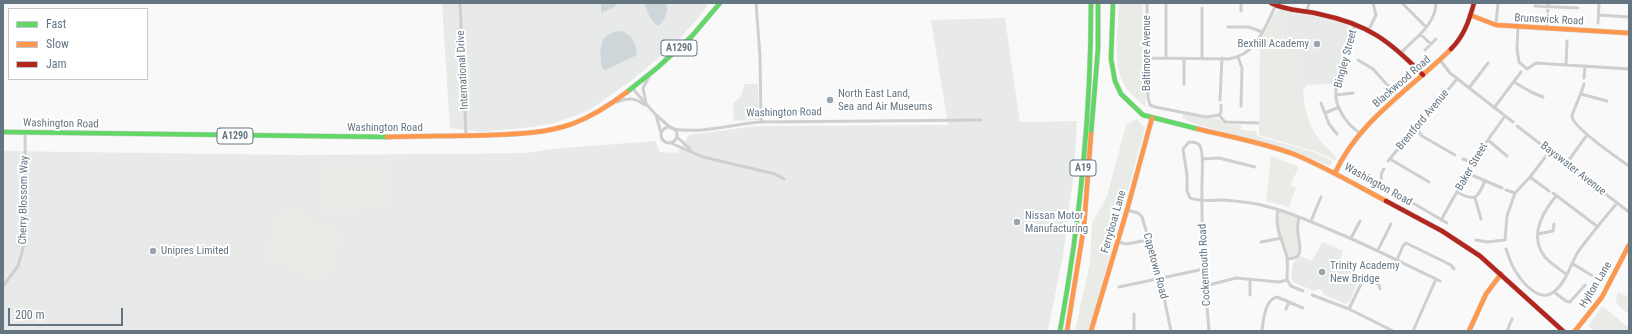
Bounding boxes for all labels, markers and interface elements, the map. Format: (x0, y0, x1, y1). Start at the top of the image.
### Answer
legend (8, 8, 148, 80)
street label: Brunswick Road (1514, 12, 1584, 28)
street label: Baltimore Avenue (1140, 15, 1154, 91)
text: Fast (46, 17, 66, 31)
street label: Bingley Street (1332, 28, 1360, 90)
street label: International Drive (454, 30, 472, 110)
text: Slow (46, 37, 69, 51)
place label: Bexhill Academy (1237, 37, 1309, 51)
marker: Bexhill Academy (1312, 39, 1322, 49)
road number: A1290 (661, 40, 697, 56)
street label: Blackwood Road (1370, 53, 1434, 111)
text: Jam (46, 57, 67, 71)
place label: North East Land, Sea and Air Museums (838, 87, 932, 113)
street label: Brentford Avenue (1394, 87, 1452, 153)
marker: North East Land, Sea and Air Museums (825, 95, 835, 105)
street label: Washington Road (746, 106, 822, 120)
street label: Washington Road (23, 117, 99, 131)
street label: Washington Road (347, 121, 423, 135)
road number: A1290 (217, 128, 253, 144)
street label: Bayswater Avenue (1538, 139, 1608, 199)
street label: Baker Street (1453, 141, 1491, 193)
street label: Cherry Blossom Way (17, 155, 31, 245)
road number: A19 (1070, 160, 1096, 176)
street label: Washington Road (1342, 161, 1414, 209)
street label: Ferryboat Lane (1099, 189, 1129, 255)
place label: Nissan Motor Manufacturing (1025, 209, 1088, 235)
marker: Nissan Motor Manufacturing (1012, 217, 1022, 227)
street label: Cockermouth Road (1196, 223, 1214, 307)
street label: Capetown Road (1140, 232, 1170, 300)
place label: Unipres Limited (161, 244, 229, 258)
marker: Unipres Limited (148, 246, 158, 256)
place label: Trinity Academy New Bridge (1330, 259, 1400, 285)
street label: Hylton Lane (1577, 260, 1615, 310)
marker: Trinity Academy New Bridge (1317, 267, 1327, 277)
scale bar (10, 300, 125, 326)
text: 200 m (15, 308, 45, 322)

